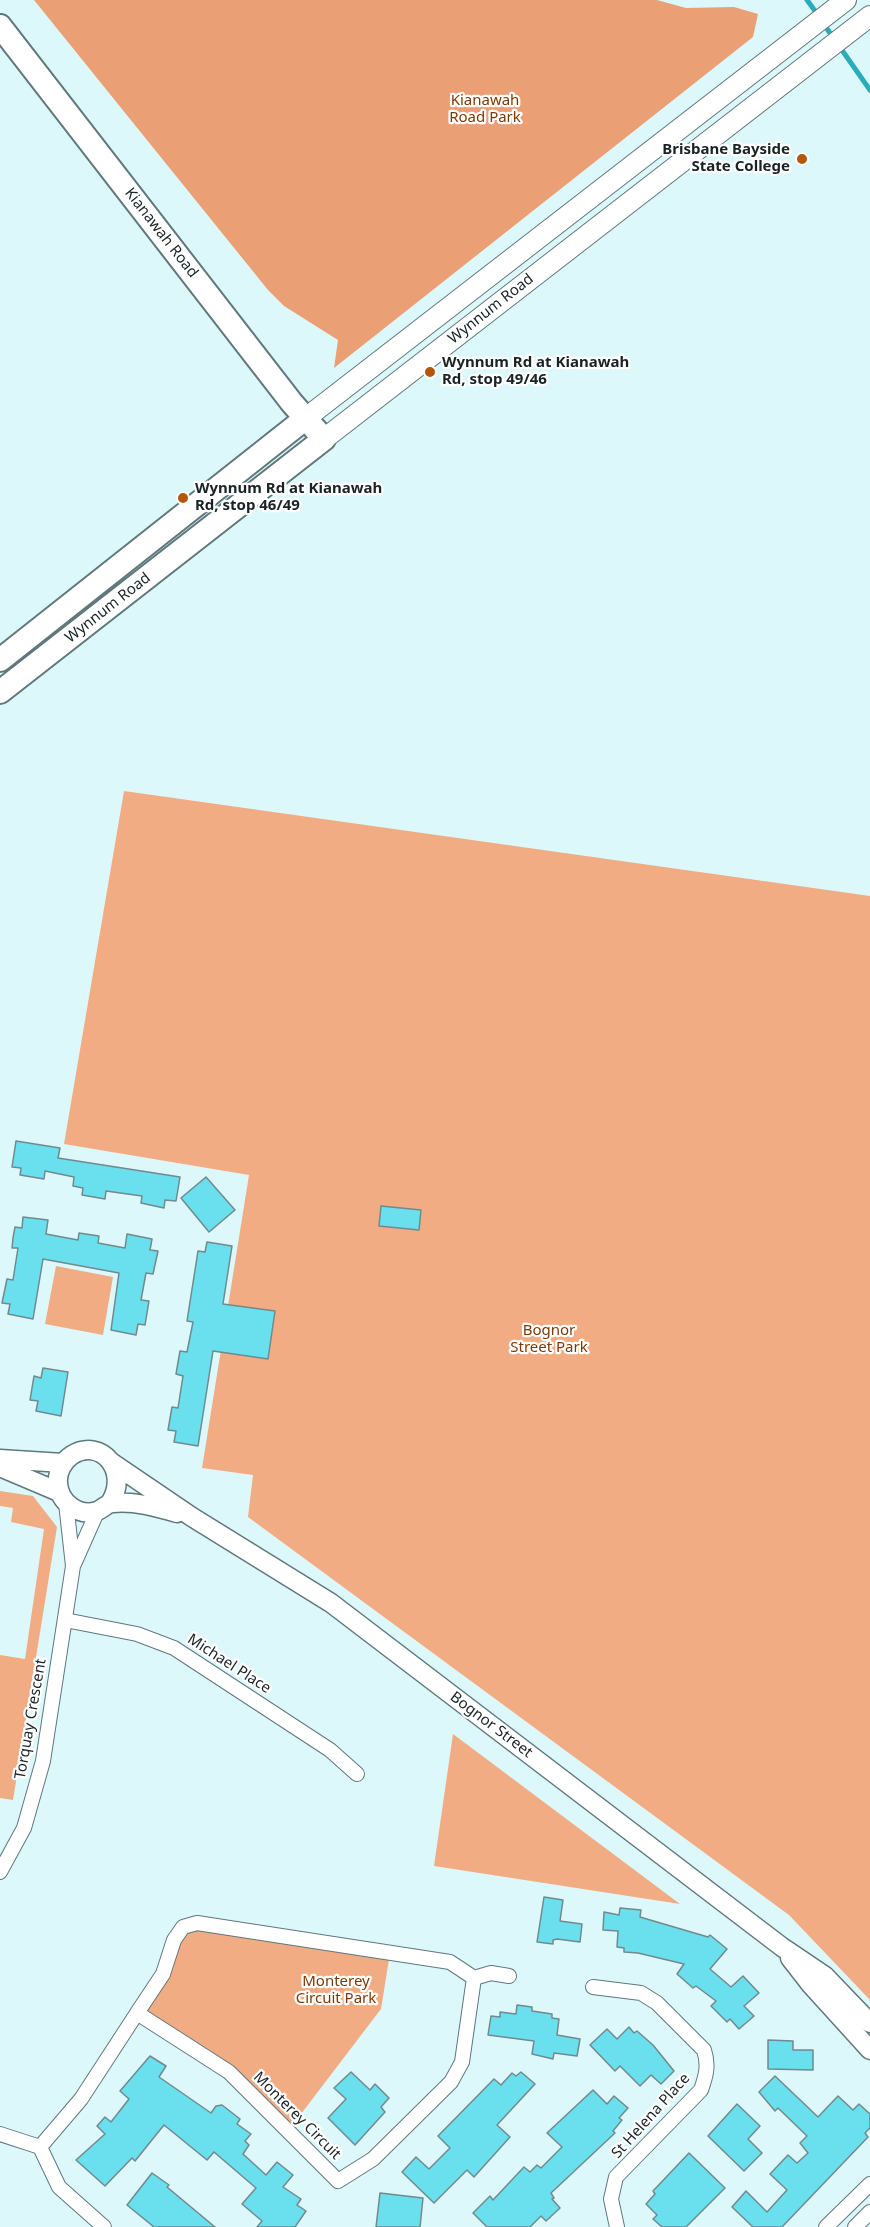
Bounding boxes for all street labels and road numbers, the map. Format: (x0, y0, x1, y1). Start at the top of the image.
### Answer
street label: Kianawah Road (120, 185, 202, 281)
street label: Wynnum Road (445, 270, 537, 348)
street label: Wynnum Road (62, 569, 154, 647)
street label: Michael Place (184, 1630, 274, 1698)
street label: Torquay Crescent (12, 1657, 50, 1781)
street label: Bognor Street (446, 1688, 536, 1762)
street label: Monterey Circuit (249, 2068, 345, 2164)
street label: St Helena Place (608, 2070, 694, 2162)

